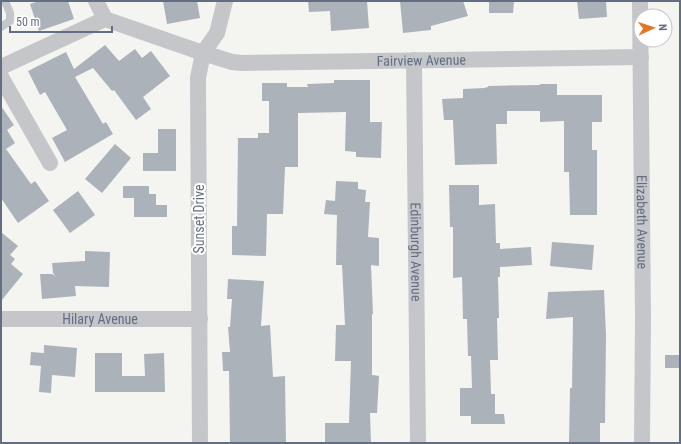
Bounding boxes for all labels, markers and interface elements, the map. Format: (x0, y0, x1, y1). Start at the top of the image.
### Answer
scale bar (10, 8, 112, 34)
north arrow (633, 8, 673, 48)
text: 50 m (16, 15, 40, 29)
text: N (656, 24, 669, 31)
street label: Fairview Avenue (377, 52, 466, 69)
street label: Elizabeth Avenue (634, 175, 651, 270)
street label: Sunset Drive (191, 184, 207, 254)
street label: Edinburgh Avenue (407, 202, 425, 302)
street label: Hilary Avenue (62, 311, 138, 327)

